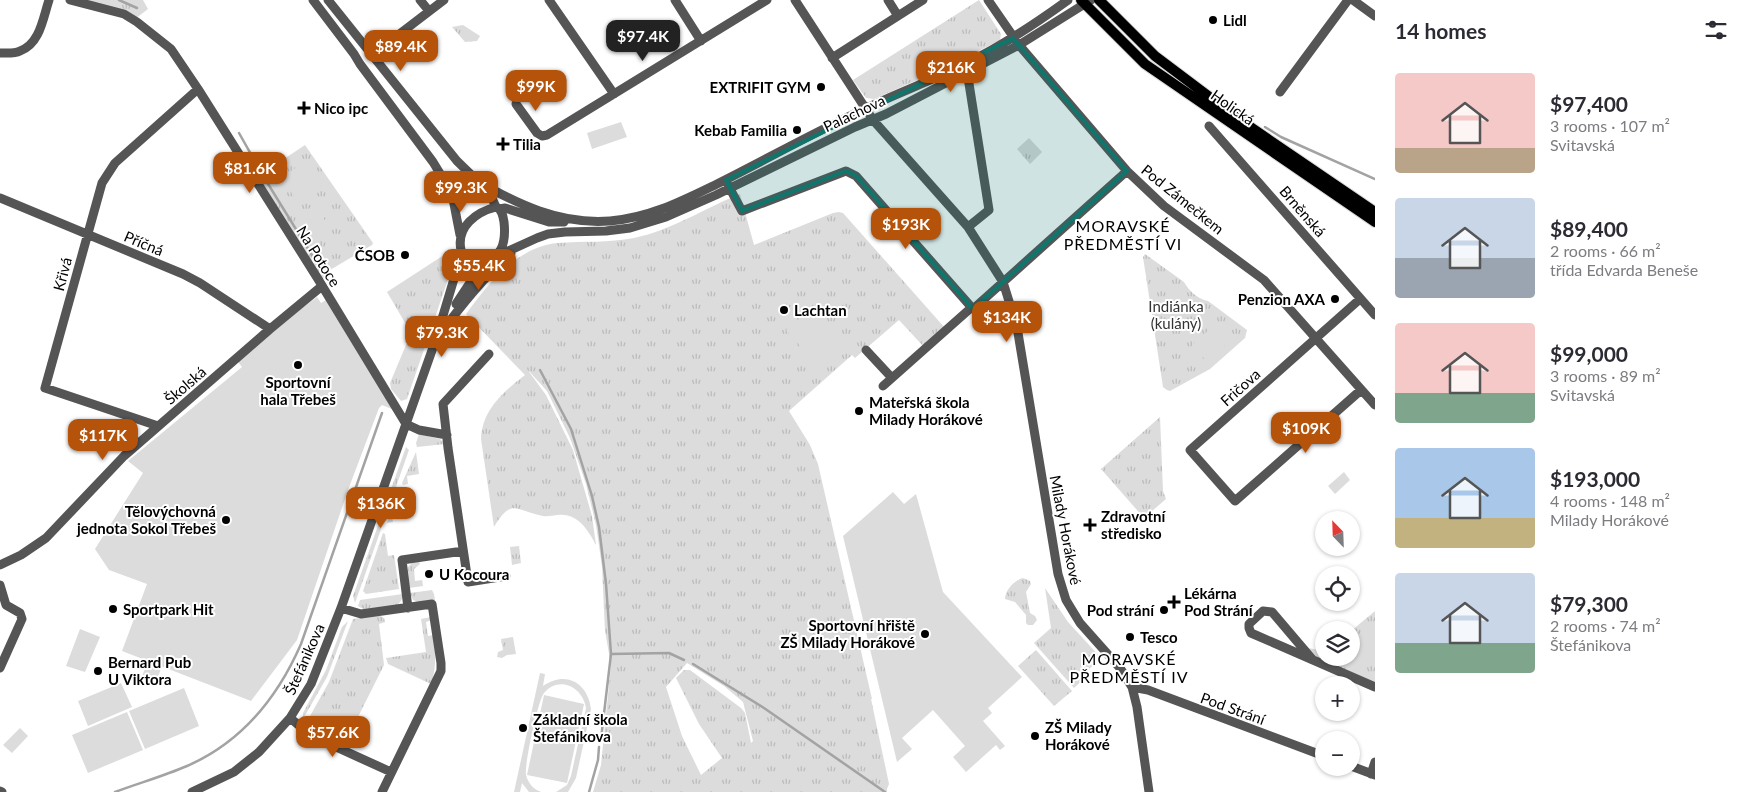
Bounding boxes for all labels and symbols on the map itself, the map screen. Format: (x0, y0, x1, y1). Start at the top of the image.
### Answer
place label: Lidl (1223, 11, 1247, 29)
marker: Lidl (1207, 14, 1219, 26)
pin: $97.4K (602, 20, 684, 62)
pin: $89.4K (360, 30, 442, 72)
pin: $216K (916, 51, 986, 93)
pin: $99K (506, 70, 566, 112)
place label: EXTRIFIT GYM (710, 78, 811, 96)
marker: EXTRIFIT GYM (815, 81, 827, 93)
street label: Holická (1208, 86, 1258, 128)
street label: Palachova (820, 91, 888, 135)
place label: Nico ipc (314, 99, 368, 117)
marker: Nico ipc (298, 102, 310, 114)
place label: Kebab Familia (694, 121, 787, 139)
marker: Kebab Familia (791, 124, 803, 136)
place label: Tilia (513, 135, 541, 153)
marker: Tilia (497, 138, 509, 150)
pin: $81.6K (209, 152, 291, 194)
street label: Pod Zámečkem (1138, 160, 1228, 238)
pin: $99.3K (420, 170, 502, 213)
street label: Brněnská (1276, 182, 1330, 240)
pin: $193K (871, 208, 941, 250)
district label: MORAVSKÉ PŘEDMĚSTÍ VI (1064, 216, 1182, 253)
street label: Na Potoce (293, 222, 345, 290)
street label: Příčná (122, 227, 166, 259)
place label: ČSOB (355, 246, 395, 264)
pin: $55.4K (438, 248, 520, 291)
marker: ČSOB (399, 249, 411, 261)
street label: Křivá (49, 255, 75, 293)
place label: Penzion AXA (1238, 290, 1326, 308)
marker: Penzion AXA (1329, 293, 1341, 305)
park label: Indiánka (kulány) (1148, 297, 1204, 332)
pin: $134K (972, 300, 1042, 343)
place label: Lachtan (794, 301, 847, 319)
marker: Lachtan (778, 304, 790, 316)
pin: $79.3K (401, 316, 483, 358)
marker: Sportovní hala Třebeš (292, 359, 304, 371)
street label: Školská (161, 362, 209, 408)
street label: Fričova (1216, 365, 1264, 409)
place label: Sportovní hala Třebeš (260, 373, 336, 408)
place label: Mateřská škola Milady Horákové (869, 393, 983, 428)
marker: Mateřská škola Milady Horákové (853, 405, 865, 417)
pin: $109K (1271, 412, 1341, 454)
pin: $117K (68, 418, 138, 461)
street label: Milady Horákové (1047, 474, 1085, 587)
pin: $136K (346, 486, 416, 529)
place label: Tělovýchovná jednota Sokol Třebeš (76, 502, 216, 537)
place label: Zdravotní středisko (1101, 507, 1166, 542)
north arrow (1315, 511, 1360, 556)
marker: Tělovýchovná jednota Sokol Třebeš (220, 514, 232, 526)
marker: Zdravotní středisko (1083, 518, 1097, 532)
place label: U Kocoura (439, 565, 509, 583)
marker: U Kocoura (423, 568, 435, 580)
place label: Lékárna Pod Strání (1184, 584, 1254, 619)
marker: Lékárna Pod Strání (1168, 596, 1180, 608)
place label: Sportpark Hit (123, 600, 214, 618)
place label: Pod strání (1087, 601, 1155, 619)
marker: Sportpark Hit (107, 603, 119, 615)
marker: Pod strání (1158, 604, 1170, 616)
place label: Sportovní hřiště ZŠ Milady Horákové (780, 616, 915, 651)
street label: Štefánikova (280, 621, 328, 697)
marker: Sportovní hřiště ZŠ Milady Horákové (919, 628, 931, 640)
place label: Tesco (1140, 628, 1178, 646)
marker: Tesco (1124, 631, 1136, 643)
district label: MORAVSKÉ PŘEDMĚSTÍ IV (1069, 649, 1189, 686)
place label: Bernard Pub U Viktora (108, 653, 191, 688)
marker: Bernard Pub U Viktora (92, 665, 104, 677)
street label: Pod Strání (1198, 688, 1269, 728)
place label: Základní škola Štefánikova (533, 710, 628, 745)
pin: $57.6K (292, 716, 374, 758)
place label: ZŠ Milady Horákové (1045, 718, 1112, 753)
marker: Základní škola Štefánikova (517, 722, 529, 734)
marker: ZŠ Milady Horákové (1029, 730, 1041, 742)

